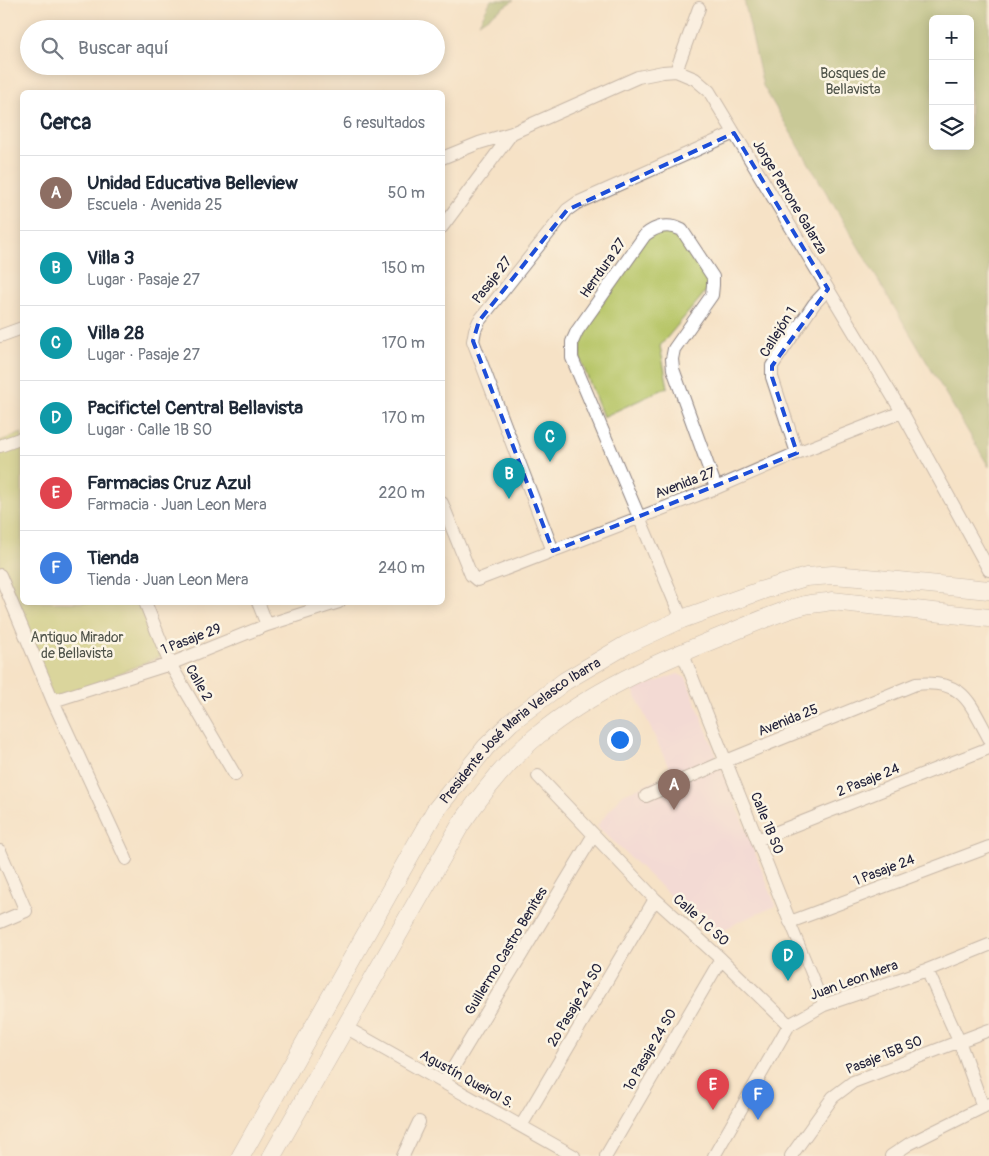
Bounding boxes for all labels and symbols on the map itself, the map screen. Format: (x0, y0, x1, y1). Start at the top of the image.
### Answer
park label: Bosques de Bellavista (820, 65, 886, 98)
street label: Jorge Perrone Galarza (749, 137, 831, 257)
street label: Herrdura 27 (576, 235, 630, 301)
street label: Pasaje 27 (468, 253, 516, 307)
street label: Callejón 1 (756, 304, 800, 360)
pin: C (534, 421, 566, 462)
pin: B (493, 458, 525, 499)
street label: Avenida 27 (652, 464, 718, 502)
street label: 1 Pasaje 29 (158, 620, 224, 658)
park label: Antiguo Mirador de Bellavista (31, 629, 123, 662)
street label: Presidente José Maria Velasco Ibarra (436, 654, 603, 807)
street label: Calle 2 (182, 662, 216, 705)
street label: Avenida 25 (755, 700, 821, 740)
your location (607, 727, 633, 753)
street label: 2 Pasaje 24 (834, 760, 902, 800)
pin: A (658, 769, 690, 810)
street label: Calle 1B SO (747, 790, 787, 857)
street label: 1 Pasaje 24 (851, 851, 917, 889)
street label: Guillermo Castro Benites (461, 883, 551, 1018)
street label: Calle 1 C SO (670, 891, 732, 949)
pin: D (772, 940, 804, 981)
street label: Juan Leon Mera (808, 956, 900, 1004)
street label: 2º Pasaje 24 SO (543, 960, 607, 1050)
street label: 1º Pasaje 24 SO (620, 1006, 680, 1094)
street label: Pasaje 15B SO (843, 1032, 925, 1078)
street label: Agustín Queirol S. (417, 1046, 517, 1112)
pin: E (697, 1069, 729, 1110)
pin: F (742, 1079, 774, 1120)

